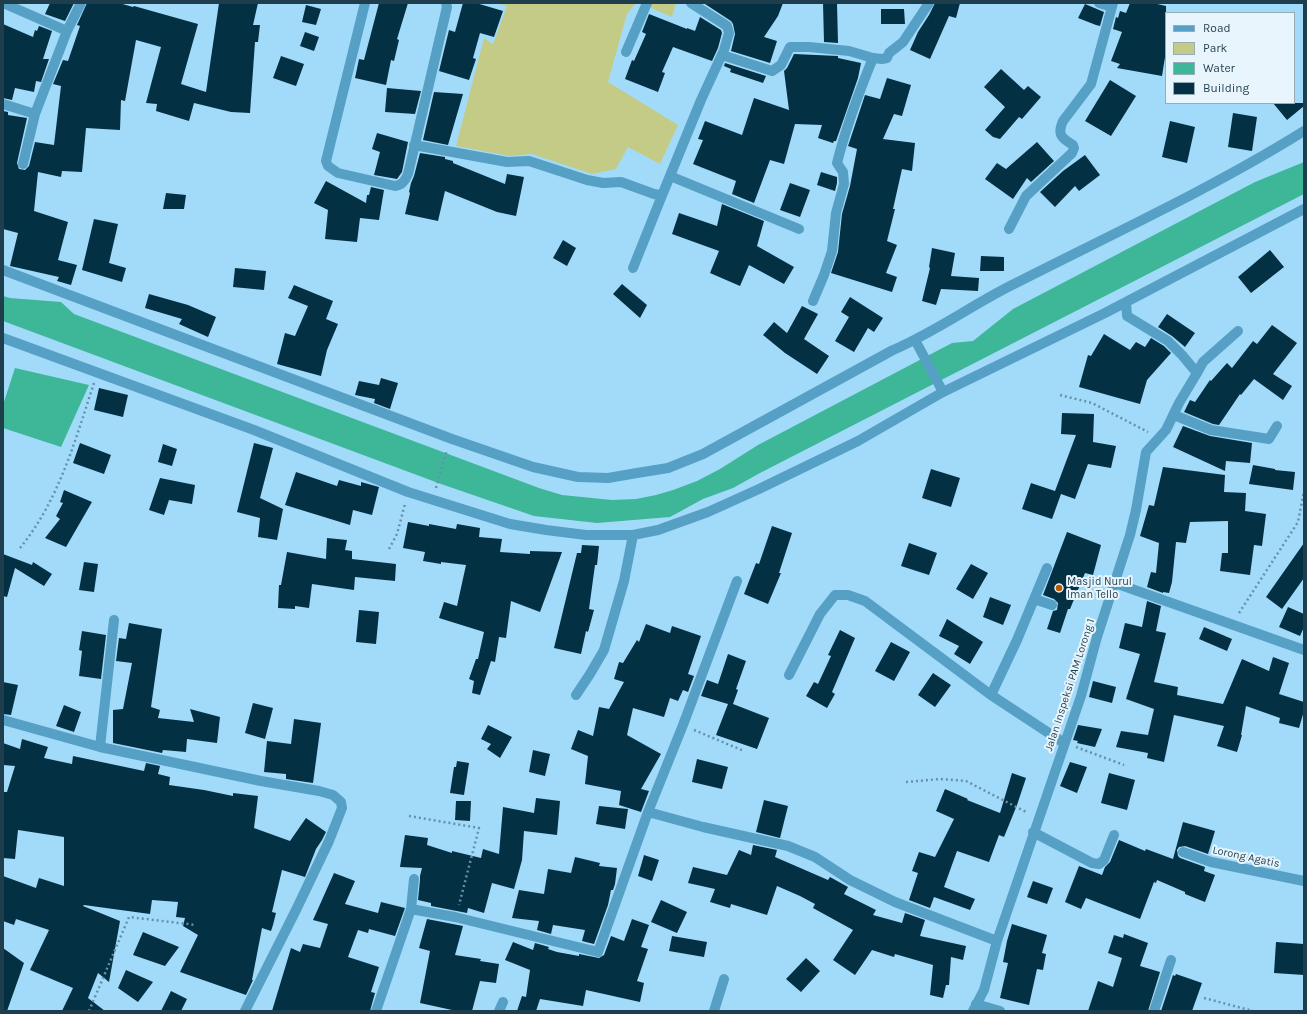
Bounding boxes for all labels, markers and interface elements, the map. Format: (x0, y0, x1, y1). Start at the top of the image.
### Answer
legend (1165, 12, 1295, 104)
text: Road (1203, 21, 1231, 35)
text: Park (1203, 41, 1227, 55)
text: Water (1203, 61, 1235, 75)
text: Building (1203, 81, 1249, 95)
place label: Masjid Nurul Iman Tello (1067, 575, 1132, 601)
marker: Masjid Nurul Iman Tello (1054, 583, 1064, 593)
street label: Jalan Inspeksi PAM Lorong 1 (1042, 617, 1098, 753)
street label: Lorong Agatis (1211, 843, 1281, 871)

